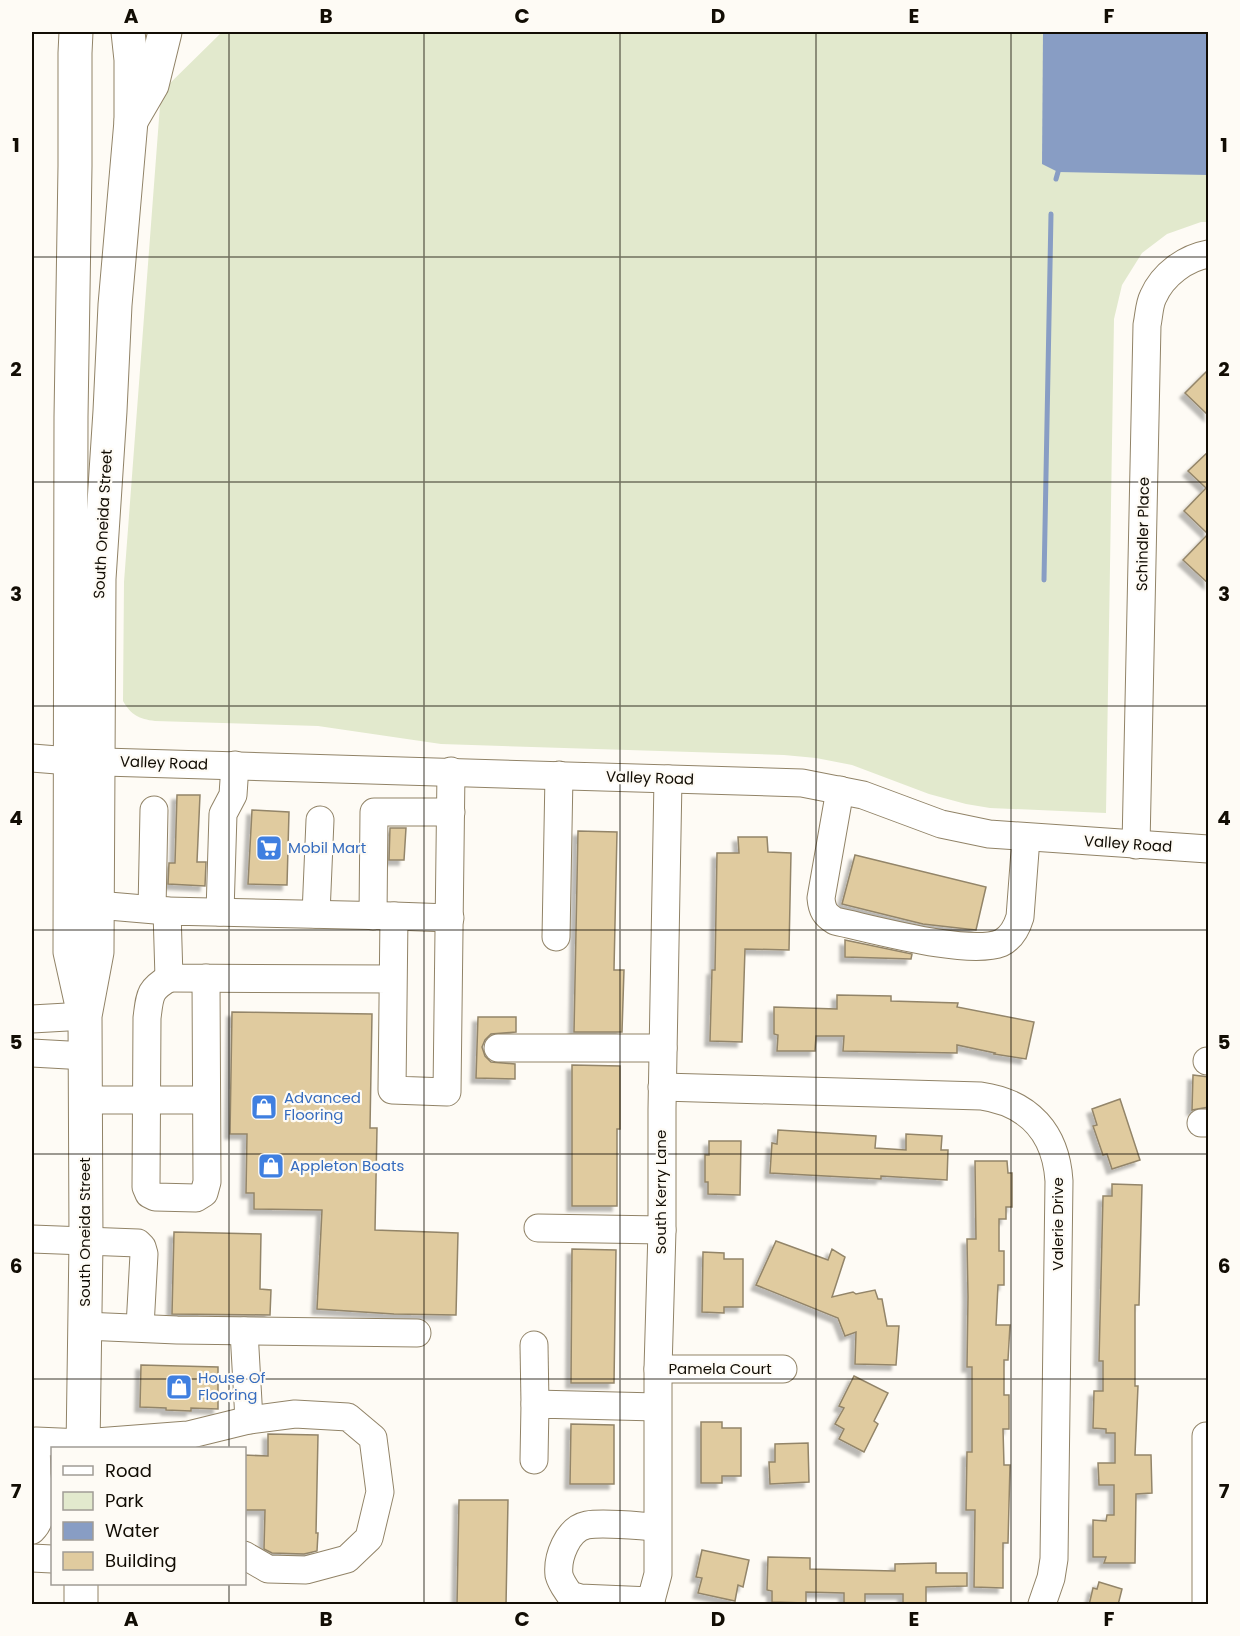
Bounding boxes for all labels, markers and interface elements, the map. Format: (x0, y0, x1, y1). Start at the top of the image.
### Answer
text: A (124, 2, 139, 30)
text: B (319, 2, 333, 30)
text: C (514, 2, 530, 30)
text: D (711, 2, 725, 30)
text: E (909, 2, 919, 30)
text: F (1104, 2, 1115, 30)
text: 1 (12, 131, 20, 159)
text: 1 (1220, 131, 1228, 159)
text: 2 (10, 355, 22, 383)
text: 2 (1218, 355, 1230, 383)
street label: South Oneida Street (88, 449, 117, 599)
street label: Schindler Place (1131, 477, 1154, 591)
text: 3 (10, 580, 22, 608)
text: 3 (1218, 580, 1230, 608)
street label: Valley Road (119, 750, 209, 775)
street label: Valley Road (605, 765, 695, 790)
text: 4 (9, 804, 23, 832)
text: 4 (1217, 804, 1231, 832)
street label: Valley Road (1083, 830, 1173, 857)
supermarket icon: Mobil Mart (254, 833, 284, 863)
place label: Mobil Mart (288, 837, 366, 858)
text: 5 (10, 1028, 23, 1056)
text: 5 (1218, 1028, 1231, 1056)
place label: Advanced Flooring (284, 1087, 361, 1125)
shop icon: Advanced Flooring (249, 1092, 279, 1122)
street label: South Kerry Lane (650, 1130, 671, 1254)
shop icon: Appleton Boats (256, 1151, 286, 1181)
place label: Appleton Boats (290, 1155, 404, 1176)
street label: South Oneida Street (74, 1157, 95, 1307)
street label: Valerie Drive (1047, 1177, 1068, 1271)
text: 6 (10, 1252, 22, 1280)
text: 6 (1218, 1252, 1230, 1280)
street label: Pamela Court (668, 1358, 772, 1379)
place label: House Of Flooring (198, 1367, 266, 1405)
shop icon: House Of Flooring (164, 1372, 194, 1402)
legend (51, 1447, 246, 1585)
text: Road (105, 1458, 152, 1483)
text: 7 (11, 1477, 22, 1505)
text: 7 (1219, 1477, 1230, 1505)
text: Park (105, 1488, 144, 1513)
text: Water (105, 1518, 159, 1543)
text: Building (105, 1548, 177, 1573)
text: A (124, 1605, 139, 1633)
text: B (319, 1605, 333, 1633)
text: C (514, 1605, 530, 1633)
text: D (711, 1605, 725, 1633)
text: E (909, 1605, 919, 1633)
text: F (1104, 1605, 1115, 1633)

